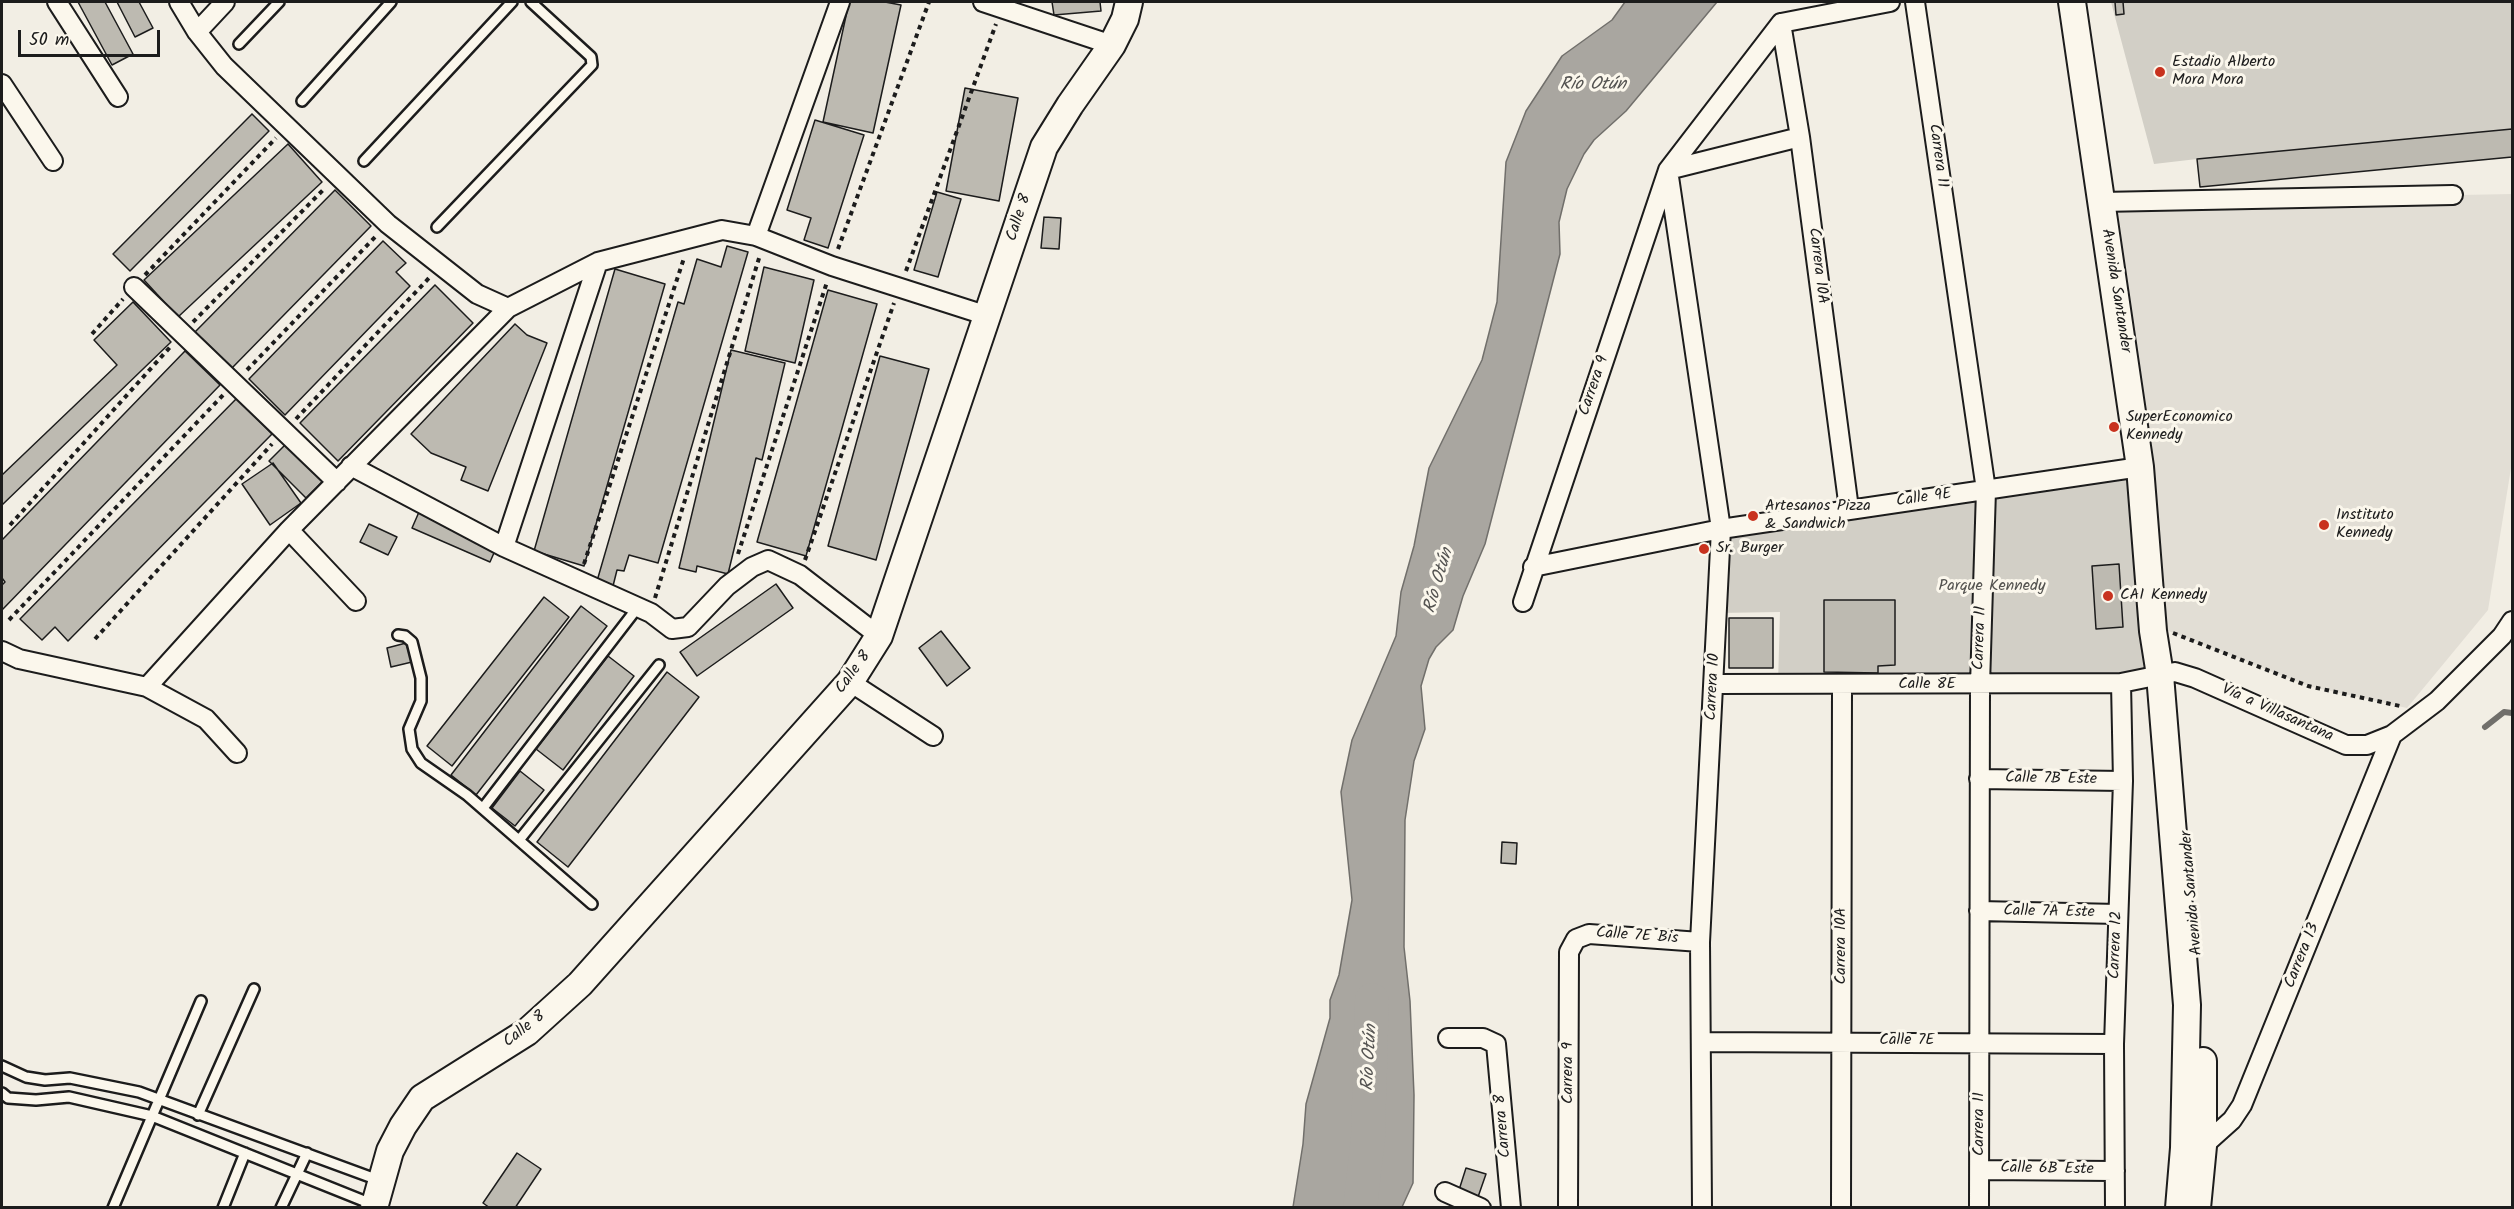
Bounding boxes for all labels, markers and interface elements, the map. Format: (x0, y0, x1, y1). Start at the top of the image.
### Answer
scale bar (21, 18, 164, 56)
text: 50 m (29, 26, 69, 55)
place label: Estadio Alberto Mora Mora (2172, 53, 2275, 91)
marker: Estadio Alberto Mora Mora (2153, 65, 2167, 79)
water label: Río Otún (1560, 75, 1626, 97)
street label: Carrera 11 (1923, 123, 1951, 189)
street label: Calle 8 (1003, 192, 1037, 244)
street label: Carrera 10A (1803, 227, 1831, 305)
street label: Avenida Santander (2096, 228, 2134, 354)
street label: Carrera 9 (1576, 354, 1614, 418)
place label: SuperEconomico Kennedy (2126, 408, 2233, 446)
marker: SuperEconomico Kennedy (2107, 420, 2121, 434)
street label: Calle 9E (1895, 486, 1953, 512)
place label: Artesanos Pizza & Sandwich (1765, 497, 1871, 535)
place label: Instituto Kennedy (2336, 506, 2394, 544)
marker: Artesanos Pizza & Sandwich (1746, 509, 1760, 523)
marker: Instituto Kennedy (2317, 518, 2331, 532)
place label: Sr. Burger (1716, 539, 1783, 559)
marker: Sr. Burger (1697, 542, 1711, 556)
water label: Río Otún (1420, 546, 1460, 616)
park label: Parque Kennedy (1939, 577, 2045, 597)
place label: CAI Kennedy (2120, 586, 2207, 606)
marker: CAI Kennedy (2101, 589, 2115, 603)
street label: Carrera 11 (1970, 606, 1992, 670)
street label: Calle 8 (832, 648, 876, 698)
street label: Carrera 10 (1703, 653, 1725, 721)
street label: Calle 8E (1898, 675, 1956, 695)
street label: Vía a Villasantana (2218, 681, 2336, 747)
street label: Calle 7B Este (2005, 770, 2097, 790)
street label: Avenida Santander (2178, 830, 2208, 956)
street label: Calle 7A Este (2003, 903, 2095, 923)
street label: Carrera 10A (1832, 908, 1852, 984)
street label: Carrera 12 (2106, 910, 2128, 980)
street label: Carrera 13 (2281, 921, 2325, 991)
street label: Calle 7E Bis (1595, 925, 1679, 949)
street label: Calle 8 (500, 1008, 550, 1052)
water label: Río Otún (1358, 1024, 1384, 1092)
street label: Calle 7E (1879, 1031, 1935, 1051)
street label: Carrera 9 (1559, 1042, 1579, 1104)
street label: Carrera 11 (1970, 1092, 1990, 1156)
street label: Carrera 8 (1492, 1093, 1516, 1159)
street label: Calle 6B Este (2000, 1160, 2094, 1180)

